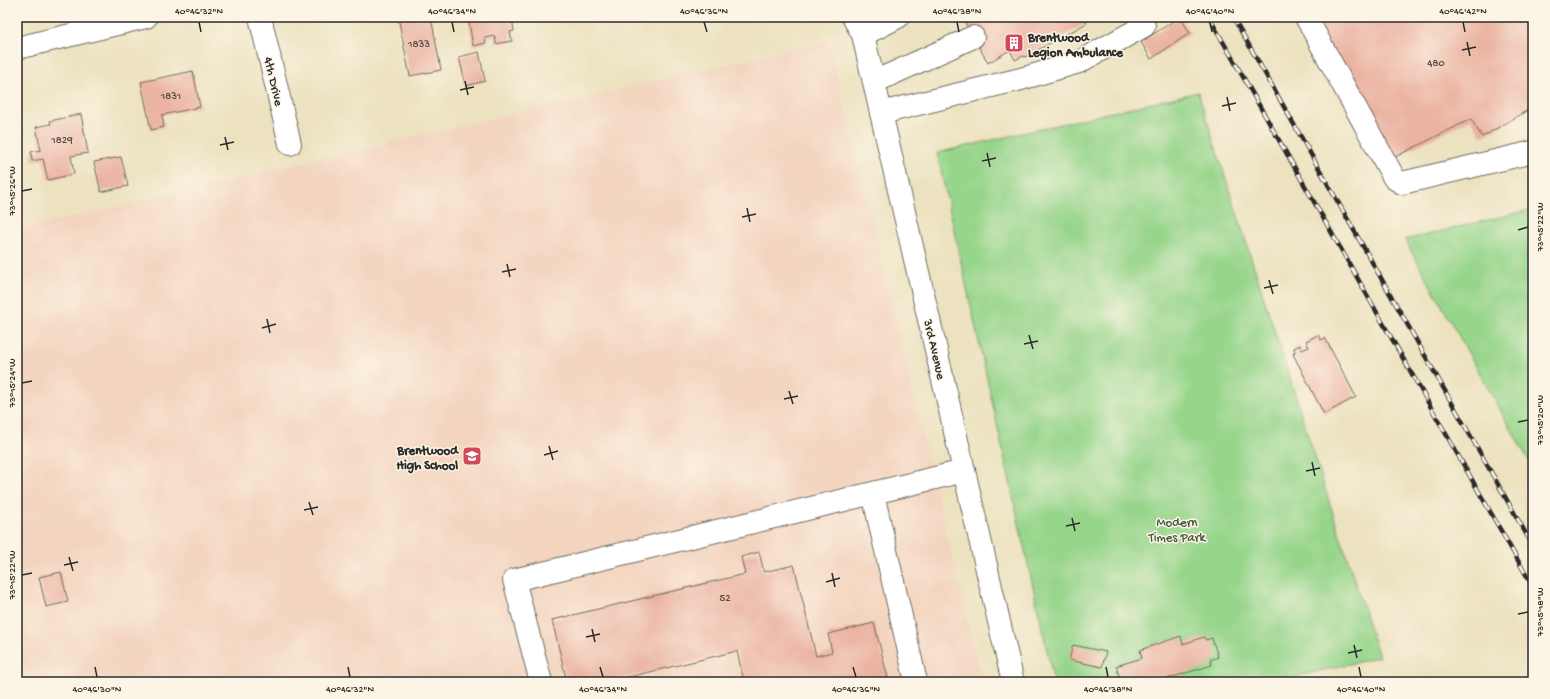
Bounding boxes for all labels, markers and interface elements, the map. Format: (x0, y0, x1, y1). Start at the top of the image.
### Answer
text: 40°46'32"N (175, 6, 223, 18)
text: 40°46'34"N (428, 6, 476, 18)
text: 40°46'36"N (680, 6, 729, 18)
text: 40°46'38"N (933, 6, 982, 18)
text: 40°46'40"N (1186, 6, 1235, 18)
text: 40°46'42"N (1439, 6, 1487, 18)
place label: Brentwood Legion Ambulance (1027, 31, 1124, 61)
building icon: Brentwood Legion Ambulance (1003, 32, 1025, 54)
house number: 1833 (407, 39, 430, 51)
street label: 4th Drive (260, 56, 286, 108)
house number: 480 (1427, 58, 1445, 70)
house number: 1831 (160, 91, 181, 103)
house number: 1829 (50, 135, 73, 147)
text: 73°15'26"W (7, 166, 19, 217)
text: 73°15'22"W (1535, 202, 1547, 253)
street label: 3rd Avenue (919, 317, 948, 381)
text: 73°15'24"W (7, 358, 19, 409)
text: 73°15'20"W (1535, 395, 1547, 446)
place label: Brentwood High School (396, 444, 459, 474)
school or university icon: Brentwood High School (461, 445, 483, 467)
park label: Modern Times Park (1148, 516, 1206, 546)
text: 73°15'22"W (7, 550, 19, 601)
text: 73°15'18"W (1535, 587, 1547, 637)
house number: 52 (719, 593, 731, 605)
text: 40°46'30"N (73, 684, 122, 696)
text: 40°46'32"N (326, 684, 374, 696)
text: 40°46'34"N (579, 684, 627, 696)
text: 40°46'36"N (832, 684, 881, 696)
text: 40°46'38"N (1084, 684, 1133, 696)
text: 40°46'40"N (1337, 684, 1386, 696)

